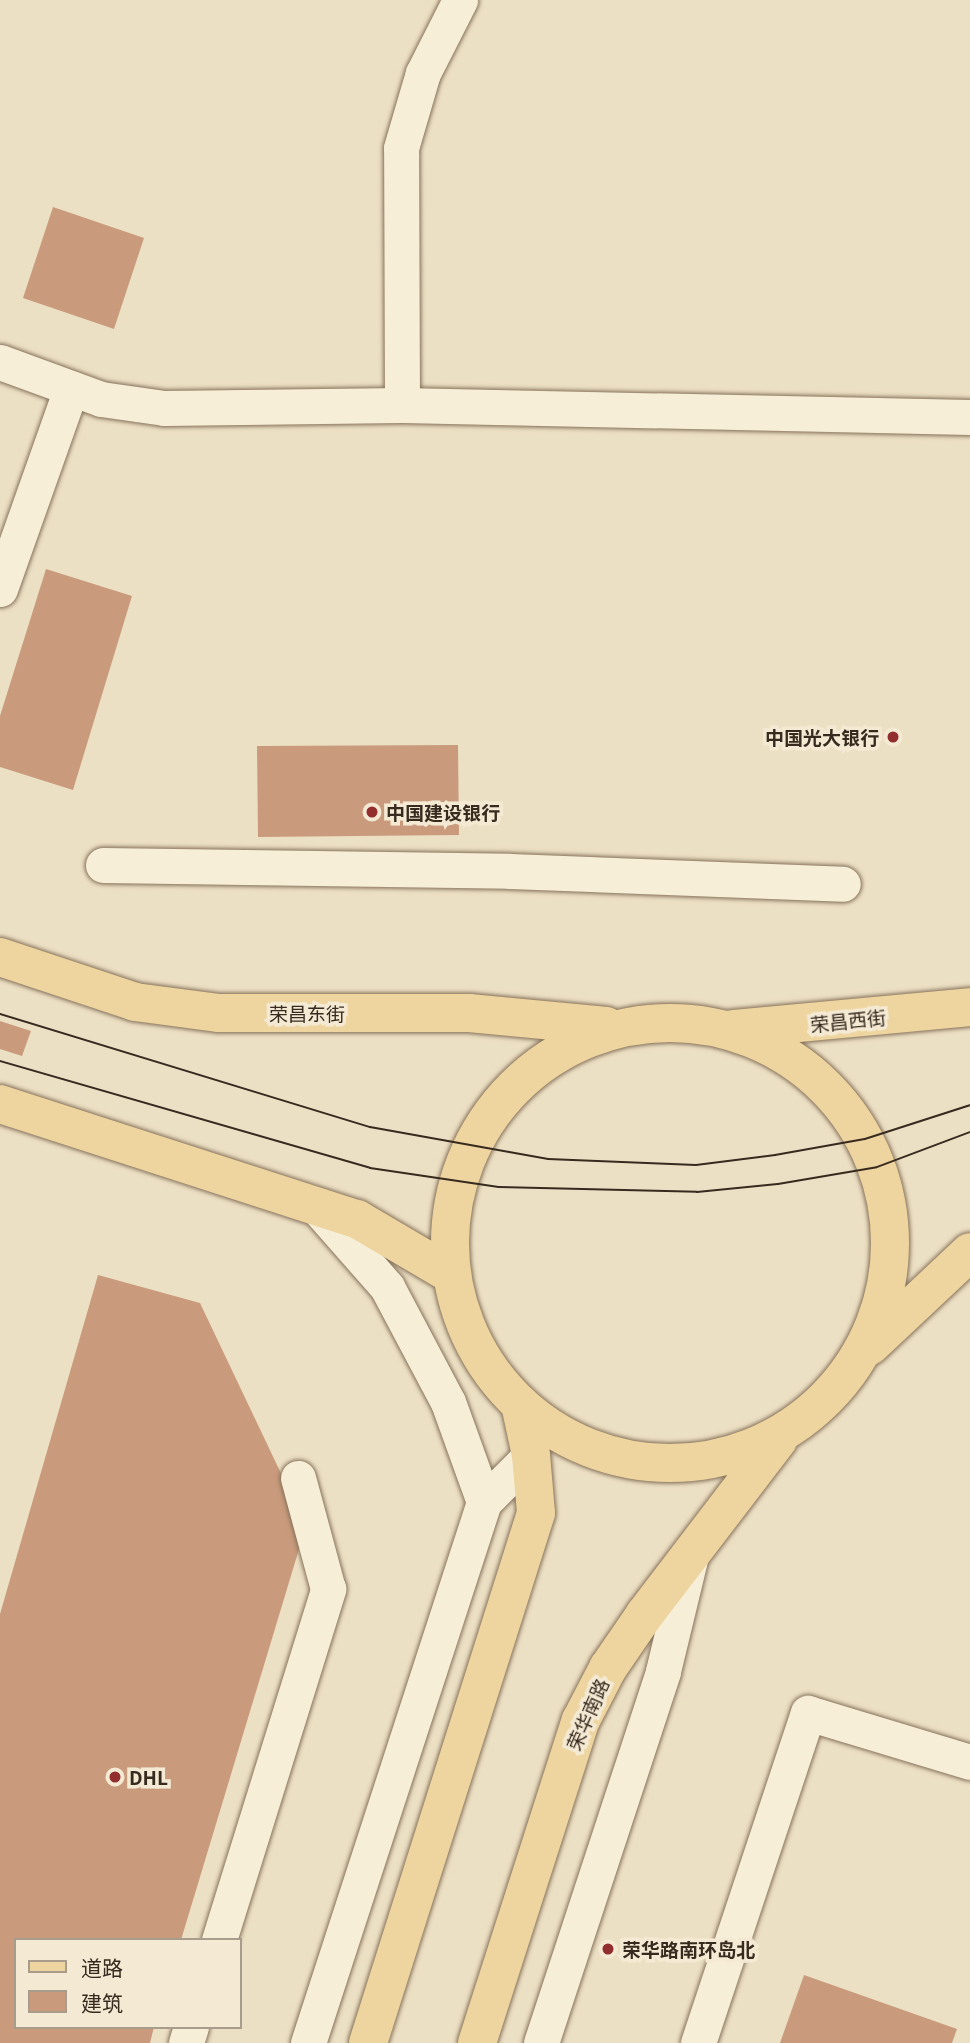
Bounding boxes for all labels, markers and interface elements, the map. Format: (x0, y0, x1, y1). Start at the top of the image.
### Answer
place label: 中国光大银行 (765, 726, 879, 748)
marker: 中国光大银行 (885, 729, 901, 745)
place label: 中国建设银行 (386, 801, 500, 823)
marker: 中国建设银行 (364, 804, 380, 820)
street label: 荣昌东街 (269, 1002, 345, 1024)
street label: 荣昌西街 (809, 1005, 887, 1035)
street label: 荣华南路 (561, 1675, 613, 1753)
place label: DHL (129, 1766, 168, 1788)
marker: DHL (107, 1769, 123, 1785)
legend (14, 1938, 242, 2029)
place label: 荣华路南环岛北 (622, 1938, 755, 1960)
marker: 荣华路南环岛北 (600, 1941, 616, 1957)
text: 道路 (81, 1952, 123, 1982)
text: 建筑 (81, 1987, 123, 2017)

